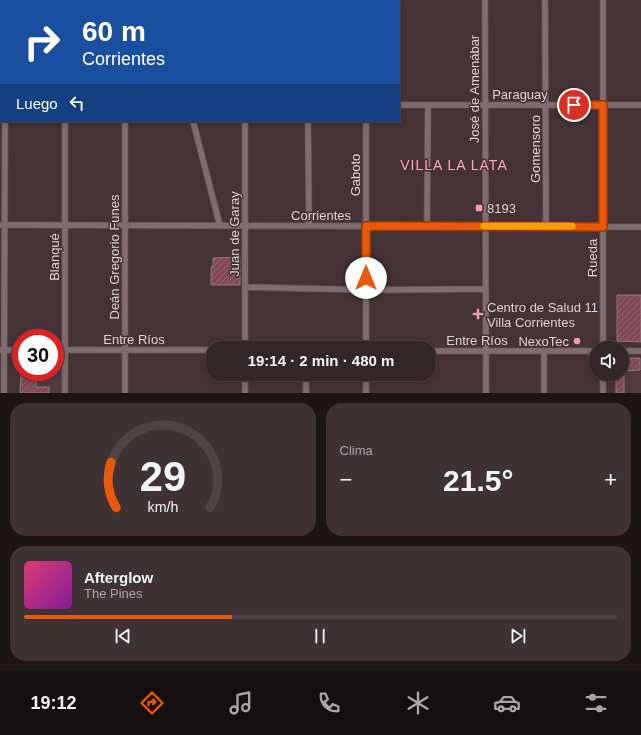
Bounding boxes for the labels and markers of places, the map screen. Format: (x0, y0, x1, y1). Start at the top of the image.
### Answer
pin (557, 88, 591, 122)
place label: 8193 (487, 201, 516, 216)
marker: 8193 (474, 203, 484, 213)
place label: Centro de Salud 11 Villa Corrientes (487, 300, 598, 330)
marker: Centro de Salud 11 Villa Corrientes (472, 308, 484, 320)
place label: NexoTec (518, 334, 570, 349)
marker: NexoTec (572, 336, 582, 346)

